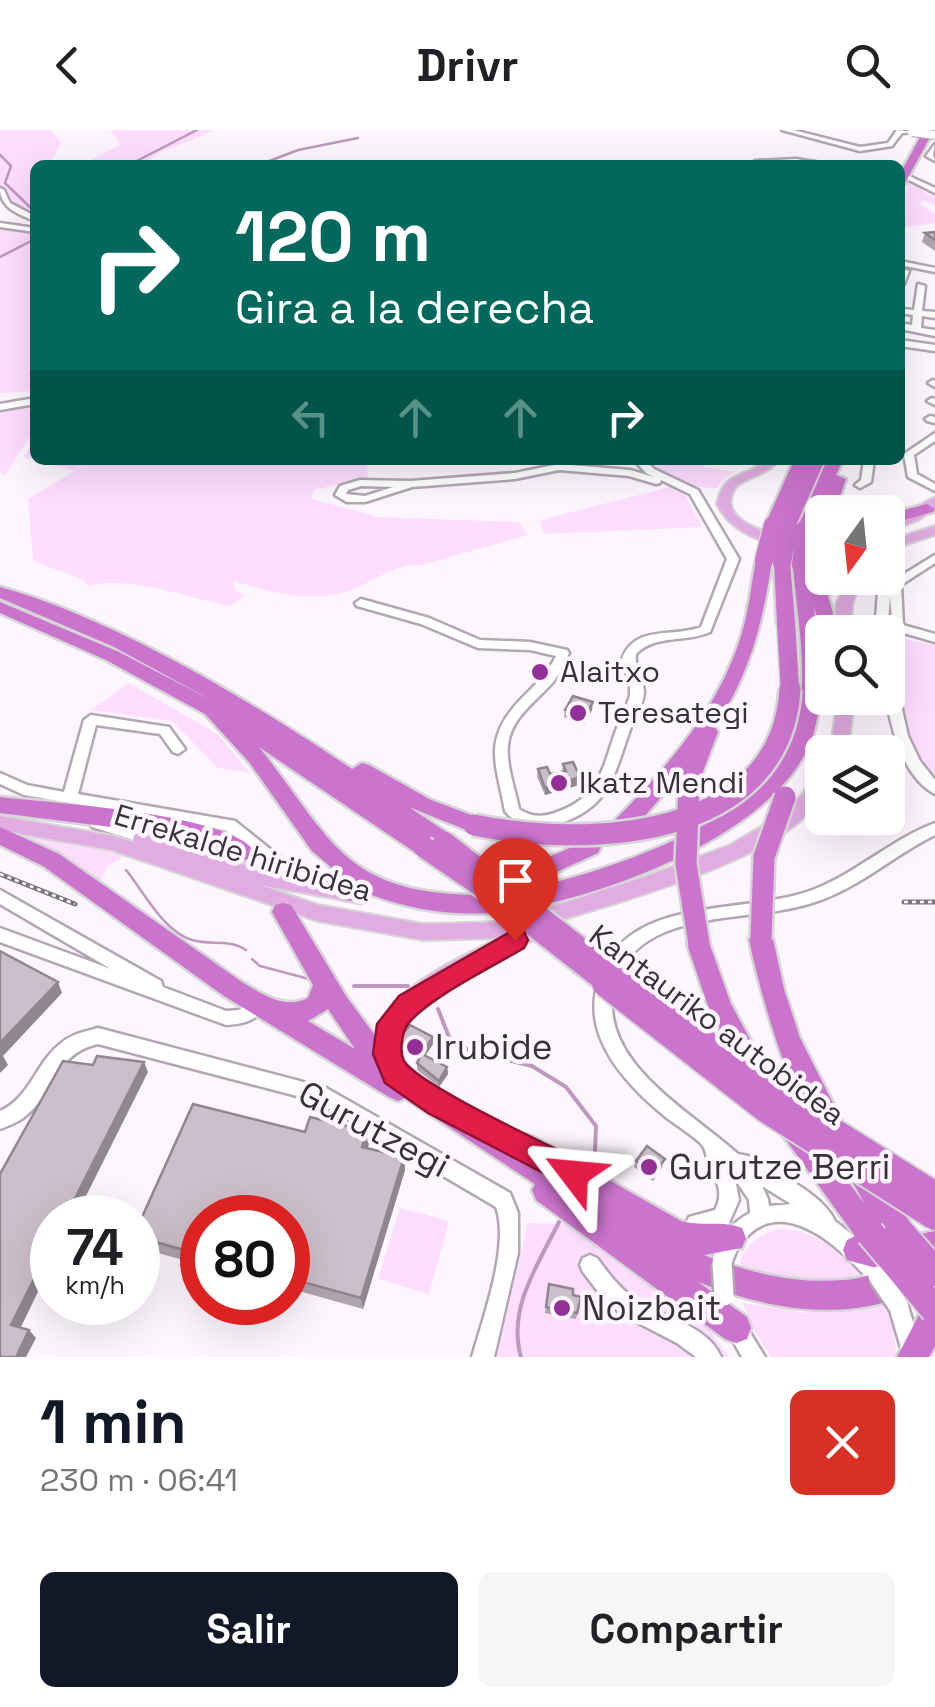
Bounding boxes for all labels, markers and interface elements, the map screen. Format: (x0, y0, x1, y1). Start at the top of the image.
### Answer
text: Drivr (416, 37, 519, 94)
icon: back (40, 38, 95, 93)
icon: search (840, 38, 895, 93)
text: 120 m (235, 192, 431, 281)
icon: right (70, 200, 200, 330)
text: Gira a la derecha (235, 279, 594, 336)
icon: left (283, 390, 338, 445)
icon: ahead (388, 390, 443, 445)
icon: ahead (493, 390, 548, 445)
icon: right (598, 390, 653, 445)
north arrow (805, 495, 905, 595)
map controls (805, 495, 905, 835)
button: search (805, 615, 905, 715)
place label: Alaitxo (560, 652, 660, 691)
marker: Alaitxo (529, 661, 551, 683)
place label: Teresategi (598, 693, 749, 732)
marker: Teresategi (567, 702, 589, 724)
button: layers (805, 735, 905, 835)
place label: Ikatz Mendi (579, 763, 744, 802)
marker: Ikatz Mendi (548, 772, 570, 794)
street label: Errekalde hiribidea (110, 795, 377, 910)
pin (473, 838, 558, 941)
icon: arrive (488, 853, 543, 908)
street label: Kantauriko autobidea (581, 916, 853, 1134)
place label: Irubide (435, 1025, 553, 1069)
marker: Irubide (404, 1036, 426, 1058)
street label: Gurutzegi (291, 1071, 457, 1187)
position arrow (522, 1122, 626, 1226)
place label: Gurutze Berri (669, 1145, 890, 1189)
marker: Gurutze Berri (638, 1156, 660, 1178)
speed limit sign: 80 (180, 1195, 310, 1325)
text: 74 (66, 1216, 124, 1280)
text: km/h (65, 1269, 125, 1301)
place label: Noizbait (582, 1286, 721, 1330)
marker: Noizbait (551, 1297, 573, 1319)
text: 1 min (40, 1384, 187, 1461)
button: close (790, 1390, 895, 1495)
text: 230 m · 06:41 (40, 1460, 238, 1500)
button: Salir (40, 1572, 458, 1687)
button: Compartir (478, 1572, 895, 1687)

